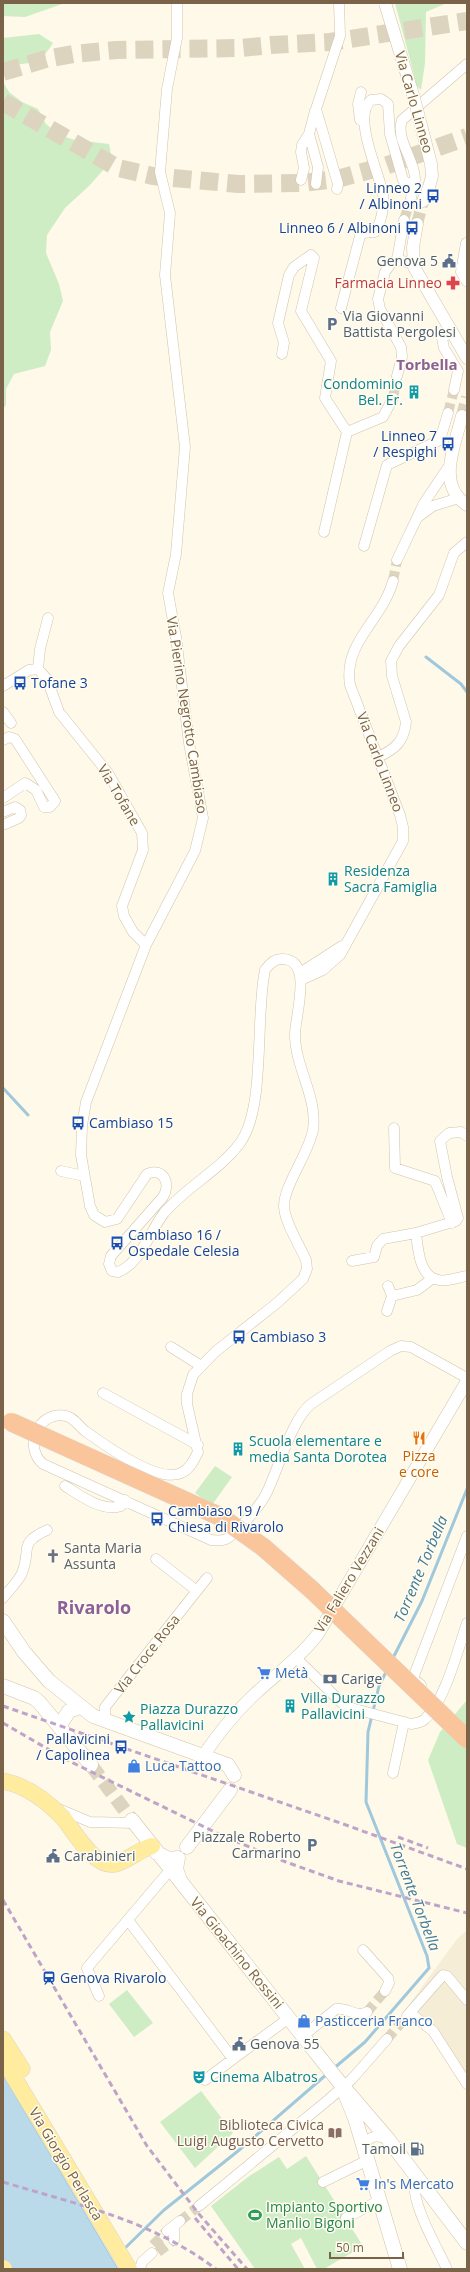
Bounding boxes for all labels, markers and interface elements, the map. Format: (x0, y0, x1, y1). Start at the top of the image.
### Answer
street label: Via Carlo Linneo (391, 49, 438, 155)
place label: Linneo 2 / Albinoni (360, 178, 422, 213)
bus stop icon: Linneo 2 / Albinoni (425, 188, 441, 204)
place label: Linneo 6 / Albinoni (279, 218, 401, 237)
bus stop icon: Linneo 6 / Albinoni (404, 220, 420, 236)
place label: Genova 5 (377, 251, 438, 270)
public building icon: Genova 5 (441, 253, 457, 269)
place label: Farmacia Linneo (335, 273, 442, 292)
pharmacy icon: Farmacia Linneo (445, 275, 461, 291)
place label: Via Giovanni Battista Pergolesi (343, 306, 456, 341)
parking icon: Via Giovanni Battista Pergolesi (324, 316, 340, 332)
district label: Torbella (396, 354, 458, 374)
place label: Condominio Bel. Er. (323, 374, 403, 409)
building icon: Condominio Bel. Er. (406, 384, 422, 400)
place label: Linneo 7 / Respighi (373, 426, 437, 461)
bus stop icon: Linneo 7 / Respighi (440, 436, 456, 452)
street label: Via Pierino Negrotto Cambiaso (162, 615, 212, 815)
place label: Tofane 3 (31, 673, 88, 692)
bus stop icon: Tofane 3 (12, 675, 28, 691)
street label: Via Carlo Linneo (353, 709, 408, 814)
street label: Via Tofane (94, 761, 145, 829)
place label: Residenza Sacra Famiglia (344, 861, 437, 896)
building icon: Residenza Sacra Famiglia (325, 871, 341, 887)
place label: Cambiaso 15 (89, 1113, 173, 1132)
bus stop icon: Cambiaso 15 (70, 1115, 86, 1131)
place label: Cambiaso 16 / Ospedale Celesia (128, 1225, 239, 1260)
bus stop icon: Cambiaso 16 / Ospedale Celesia (109, 1235, 125, 1251)
place label: Cambiaso 3 (250, 1327, 326, 1346)
bus stop icon: Cambiaso 3 (231, 1329, 247, 1345)
restaurant icon: Pizza e core (411, 1430, 427, 1446)
place label: Scuola elementare e media Santa Dorotea (249, 1431, 387, 1466)
building icon: Scuola elementare e media Santa Dorotea (230, 1441, 246, 1457)
place label: Pizza e core (399, 1446, 439, 1481)
place label: Cambiaso 19 / Chiesa di Rivarolo (168, 1501, 284, 1536)
bus stop icon: Cambiaso 19 / Chiesa di Rivarolo (149, 1511, 165, 1527)
water label: Torrente Torbella (389, 1512, 452, 1625)
street label: Via Faliero Vezzani (309, 1523, 388, 1636)
place label: Santa Maria Assunta (64, 1538, 142, 1573)
church icon: Santa Maria Assunta (45, 1548, 61, 1564)
district label: Rivarolo (57, 1595, 131, 1619)
street label: Via Croce Rosa (110, 1610, 184, 1697)
place label: Metà (275, 1663, 308, 1682)
supermarket icon: Metà (256, 1665, 272, 1681)
place label: Carige (341, 1669, 382, 1688)
bank icon: Carige (322, 1671, 338, 1687)
place label: Villa Durazzo Pallavicini (301, 1688, 385, 1723)
building icon: Villa Durazzo Pallavicini (282, 1698, 298, 1714)
place label: Piazza Durazzo Pallavicini (140, 1699, 238, 1734)
place icon: Piazza Durazzo Pallavicini (121, 1709, 137, 1725)
place label: Pallavicini / Capolinea (36, 1729, 110, 1764)
bus stop icon: Pallavicini / Capolinea (113, 1739, 129, 1755)
place label: Luca Tattoo (145, 1756, 221, 1775)
shop icon: Luca Tattoo (126, 1758, 142, 1774)
place label: Piazzale Roberto Carmarino (193, 1827, 301, 1862)
parking icon: Piazzale Roberto Carmarino (304, 1837, 320, 1853)
water label: Torrente Torbella (386, 1840, 446, 1954)
place label: Carabinieri (64, 1846, 135, 1865)
public building icon: Carabinieri (45, 1848, 61, 1864)
street label: Via Gioachino Rossini (186, 1893, 288, 2013)
place label: Genova Rivarolo (60, 1968, 167, 1987)
station icon: Genova Rivarolo (41, 1970, 57, 1986)
place label: Pasticceria Franco (315, 2011, 433, 2030)
shop icon: Pasticceria Franco (296, 2013, 312, 2029)
place label: Genova 55 (250, 2034, 319, 2053)
public building icon: Genova 55 (231, 2036, 247, 2052)
place label: Cinema Albatros (210, 2067, 318, 2086)
theatre icon: Cinema Albatros (191, 2069, 207, 2085)
street label: Via Giorgio Perlasca (25, 2104, 108, 2224)
place label: Biblioteca Civica Luigi Augusto Cervetto (177, 2115, 324, 2150)
library icon: Biblioteca Civica Luigi Augusto Cervetto (327, 2125, 343, 2141)
place label: Tamoil (362, 2139, 406, 2158)
fuel station icon: Tamoil (409, 2141, 425, 2157)
place label: In's Mercato (374, 2174, 454, 2193)
supermarket icon: In's Mercato (355, 2176, 371, 2192)
place label: Impianto Sportivo Manlio Bigoni (266, 2197, 383, 2232)
sports icon: Impianto Sportivo Manlio Bigoni (247, 2207, 263, 2223)
scale bar (330, 2234, 403, 2260)
text: 50 m (336, 2239, 364, 2256)

